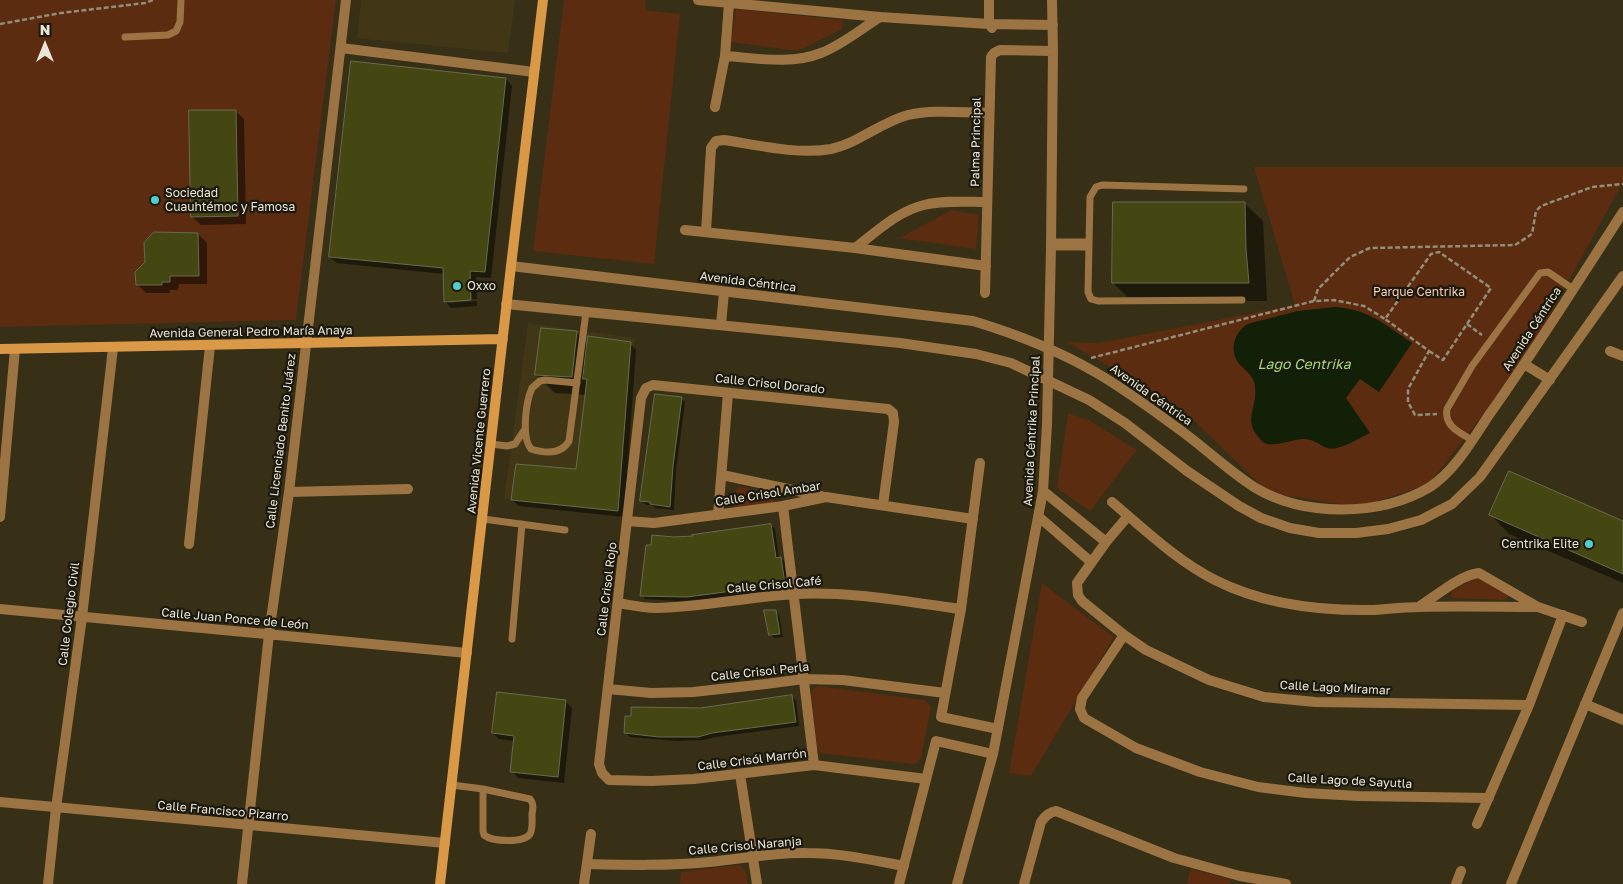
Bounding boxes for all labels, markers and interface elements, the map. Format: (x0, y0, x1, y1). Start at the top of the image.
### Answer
north arrow (20, 20, 70, 70)
text: N (40, 21, 50, 38)
street label: Palma Principal (968, 97, 984, 187)
place label: Sociedad Cuauhtémoc y Famosa (165, 186, 295, 214)
marker: Sociedad Cuauhtémoc y Famosa (149, 194, 161, 206)
street label: Avenida Céntrica (699, 269, 797, 295)
place label: Oxxo (467, 279, 496, 293)
marker: Oxxo (451, 280, 463, 292)
street label: Avenida Céntrica (1500, 284, 1564, 374)
park label: Parque Centrika (1373, 285, 1465, 299)
street label: Avenida General Pedro María Anaya (149, 323, 353, 341)
street label: Calle Licenciado Benito Juárez (263, 353, 299, 529)
street label: Avenida Céntrika Principal (1021, 355, 1043, 507)
water label: Lago Centrika (1257, 357, 1351, 373)
street label: Avenida Céntrica (1107, 361, 1195, 429)
street label: Avenida Vicente Guerrero (464, 368, 494, 514)
street label: Calle Crisol Dorado (714, 371, 826, 397)
street label: Calle Crisol Ambar (714, 479, 822, 509)
place label: Centrika Elite (1501, 537, 1579, 551)
marker: Centrika Elite (1583, 538, 1595, 550)
street label: Calle Crisol Rojo (594, 541, 620, 637)
street label: Calle Colegio Civil (55, 561, 83, 667)
street label: Calle Crisol Café (726, 574, 822, 596)
street label: Calle Juan Ponce de León (161, 605, 309, 633)
street label: Calle Crisol Perla (710, 660, 810, 684)
street label: Calle Lago Miramar (1279, 678, 1391, 698)
street label: Calle Crisól Marrón (697, 746, 807, 774)
street label: Calle Lago de Sayutla (1287, 771, 1413, 791)
street label: Calle Francisco Pizarro (157, 798, 289, 824)
street label: Calle Crisol Naranja (688, 834, 802, 858)

